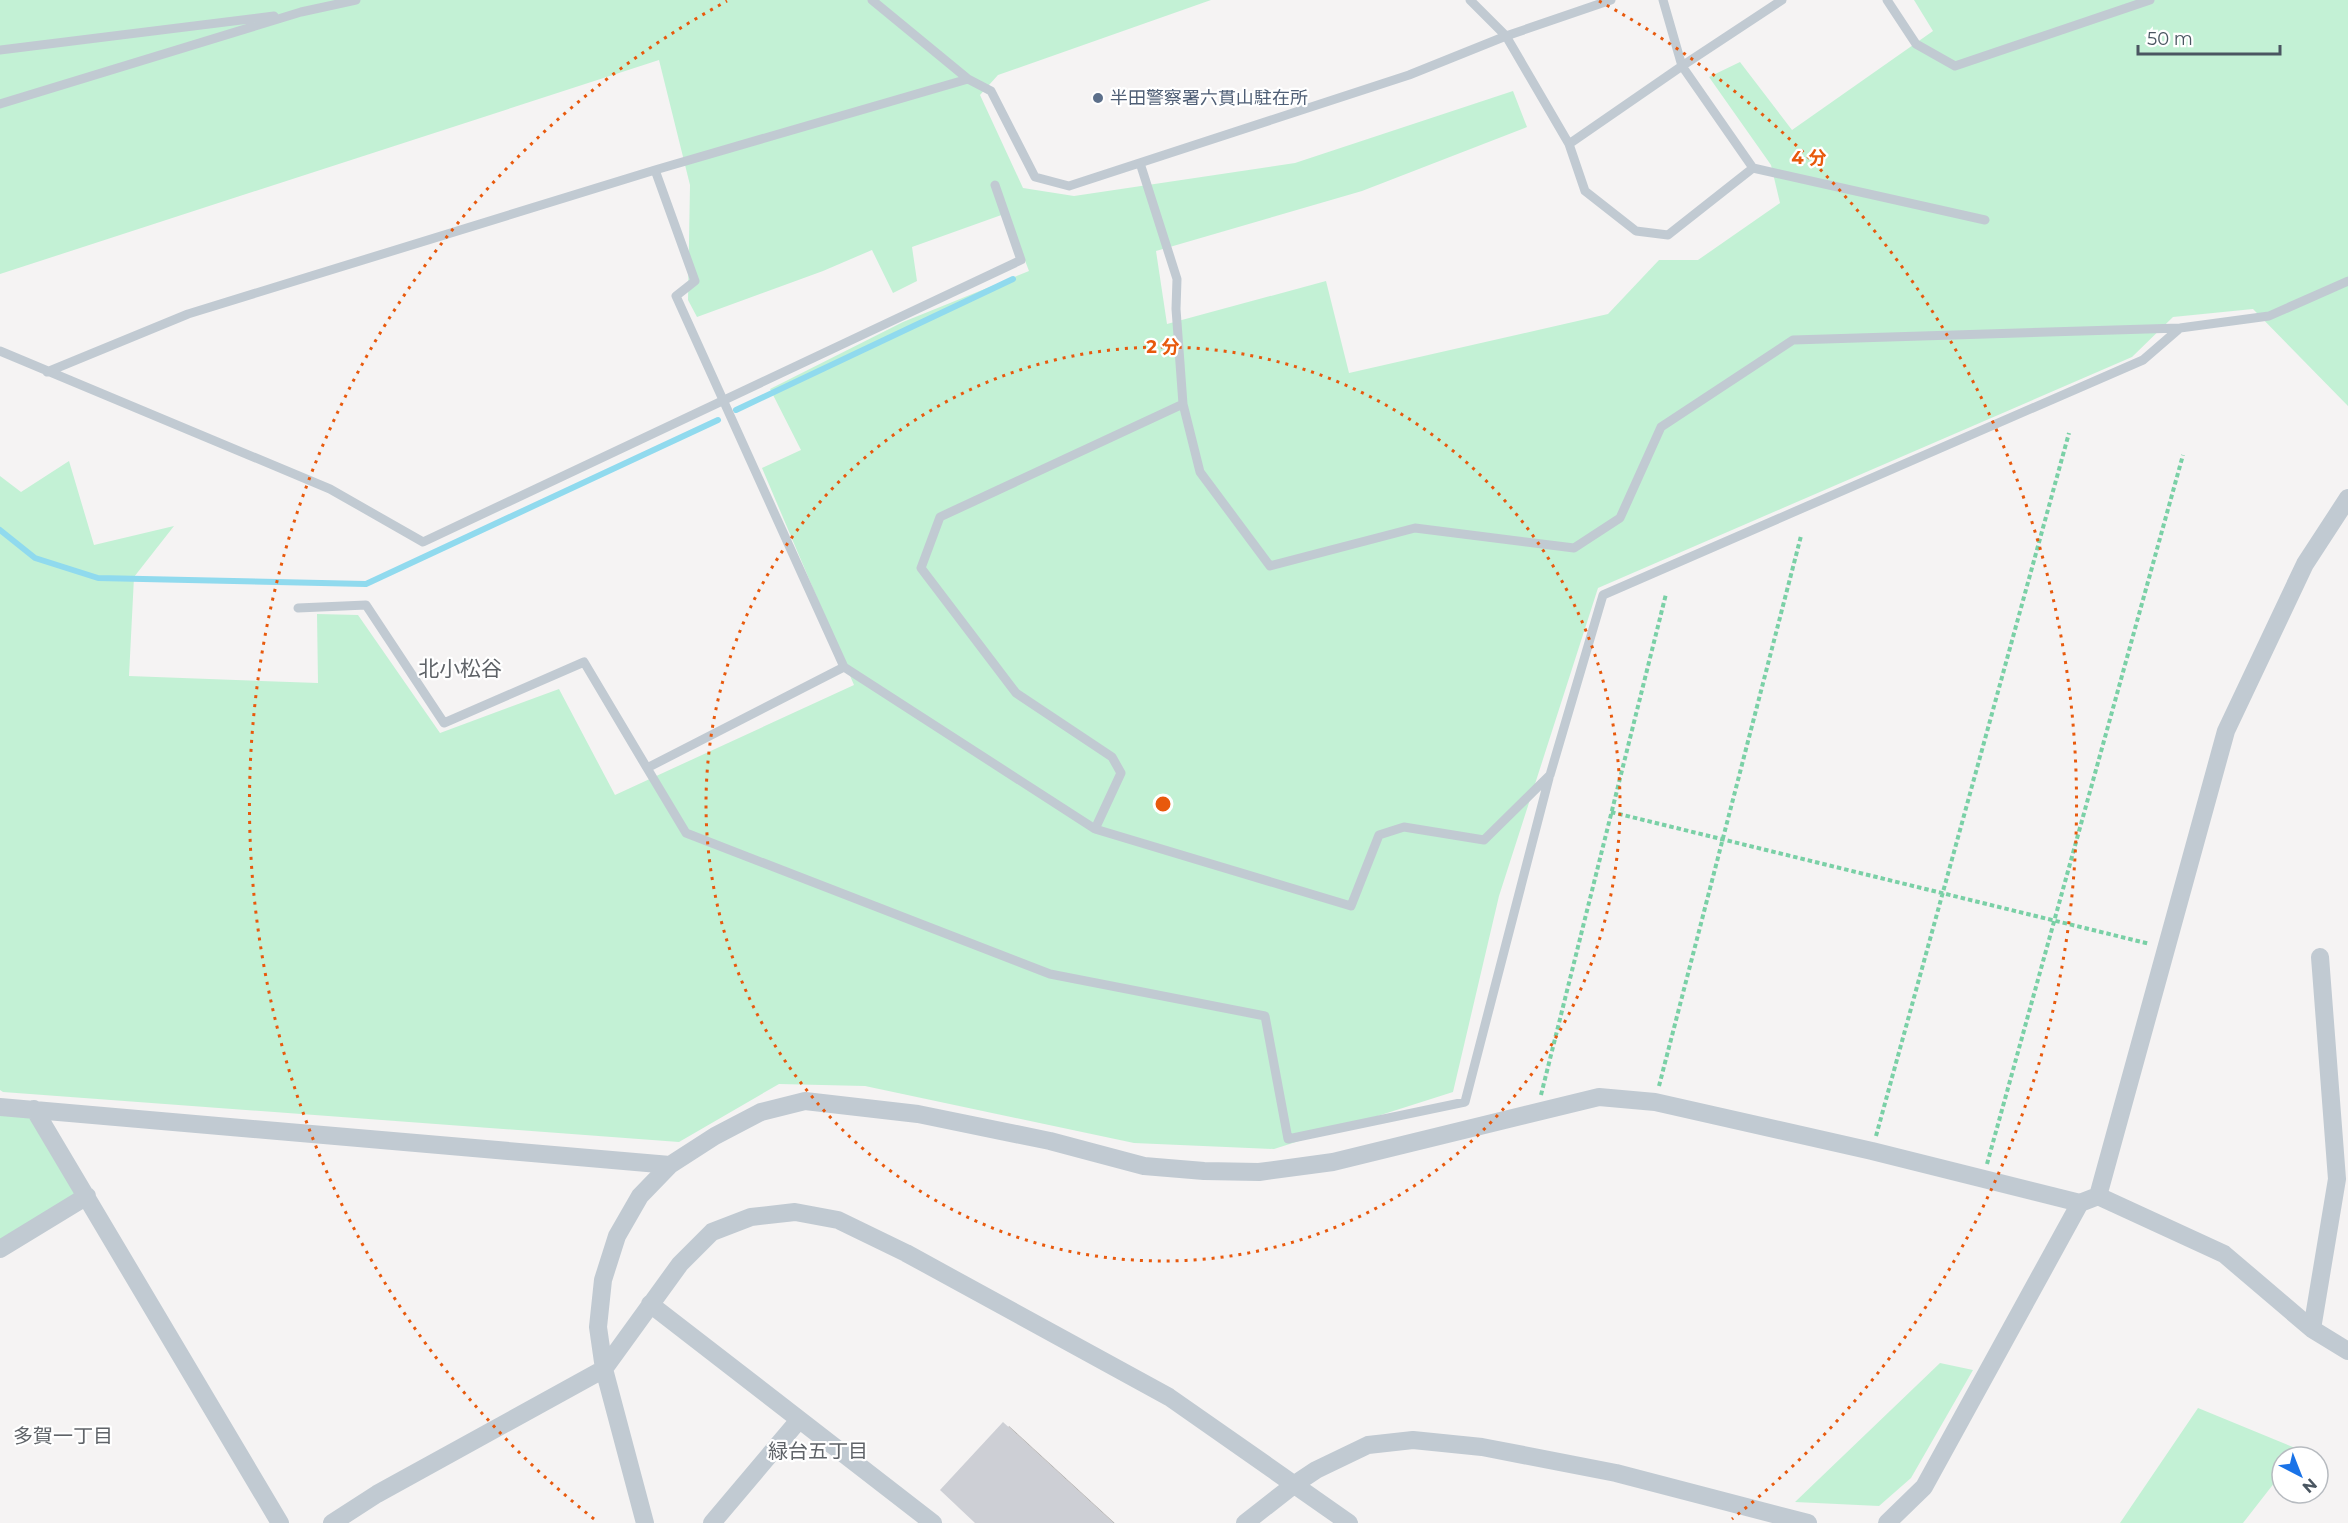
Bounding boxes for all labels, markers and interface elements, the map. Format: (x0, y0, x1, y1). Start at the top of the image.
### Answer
scale bar (2138, 18, 2280, 56)
text: 50 m (2147, 28, 2193, 50)
place label: 半田警察署六貫山駐在所 (1110, 87, 1308, 109)
marker: 半田警察署六貫山駐在所 (1091, 91, 1105, 105)
text: 4 分 (1791, 147, 1827, 169)
text: 2 分 (1146, 336, 1180, 358)
district label: 北小松谷 (418, 656, 502, 681)
centre of rings (1153, 794, 1173, 814)
district label: 多賀一丁目 (13, 1424, 113, 1448)
district label: 緑台五丁目 (768, 1439, 868, 1463)
north arrow (2270, 1445, 2330, 1505)
text: N (2299, 1474, 2321, 1497)

